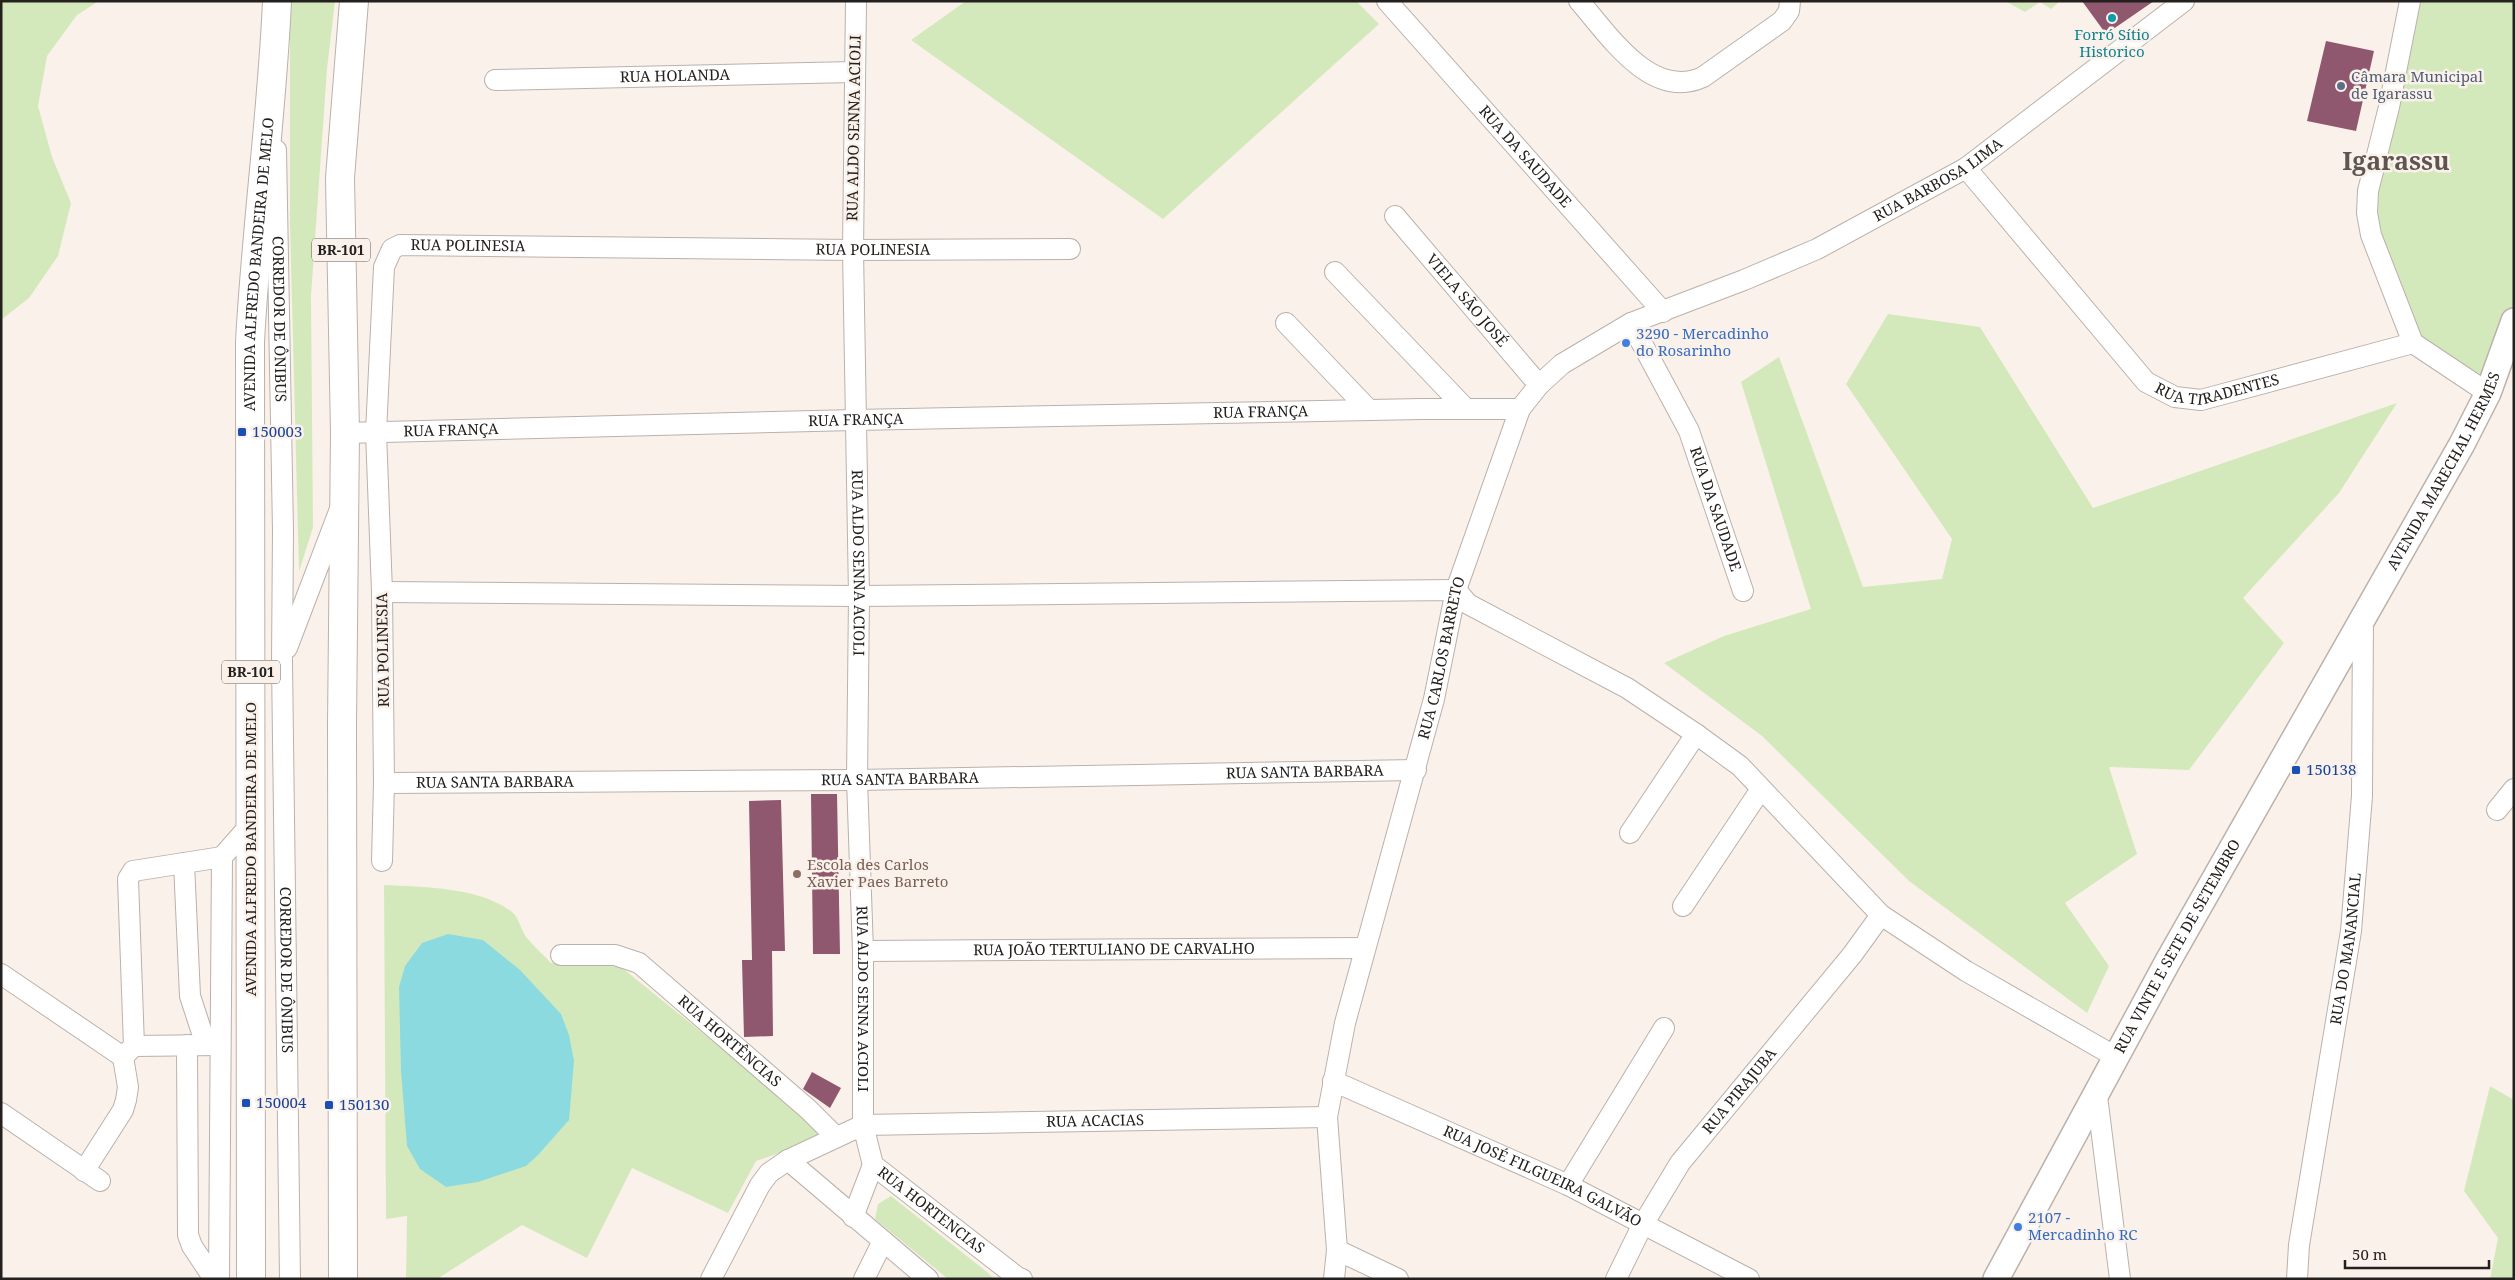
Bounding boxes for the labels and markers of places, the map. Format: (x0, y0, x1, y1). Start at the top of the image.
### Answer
marker: Forró Sítio Historico (2106, 12, 2118, 24)
place label: Forró Sítio Historico (2074, 24, 2150, 61)
place label: Câmara Municipal de Igarassu (2351, 66, 2483, 103)
marker: Câmara Municipal de Igarassu (2335, 80, 2347, 92)
place label: 3290 - Mercadinho do Rosarinho (1636, 323, 1769, 360)
marker: 3290 - Mercadinho do Rosarinho (1620, 337, 1632, 349)
place label: 150003 (252, 421, 302, 441)
marker: 150003 (236, 426, 248, 438)
place label: 150138 (2306, 759, 2356, 779)
marker: 150138 (2290, 764, 2302, 776)
place label: Escola des Carlos Xavier Paes Barreto (807, 854, 948, 891)
marker: Escola des Carlos Xavier Paes Barreto (791, 868, 803, 880)
place label: 150004 (256, 1092, 307, 1112)
place label: 150130 (339, 1094, 389, 1114)
marker: 150004 (240, 1097, 252, 1109)
marker: 150130 (323, 1099, 335, 1111)
place label: 2107 - Mercadinho RC (2028, 1207, 2138, 1244)
marker: 2107 - Mercadinho RC (2012, 1221, 2024, 1233)

